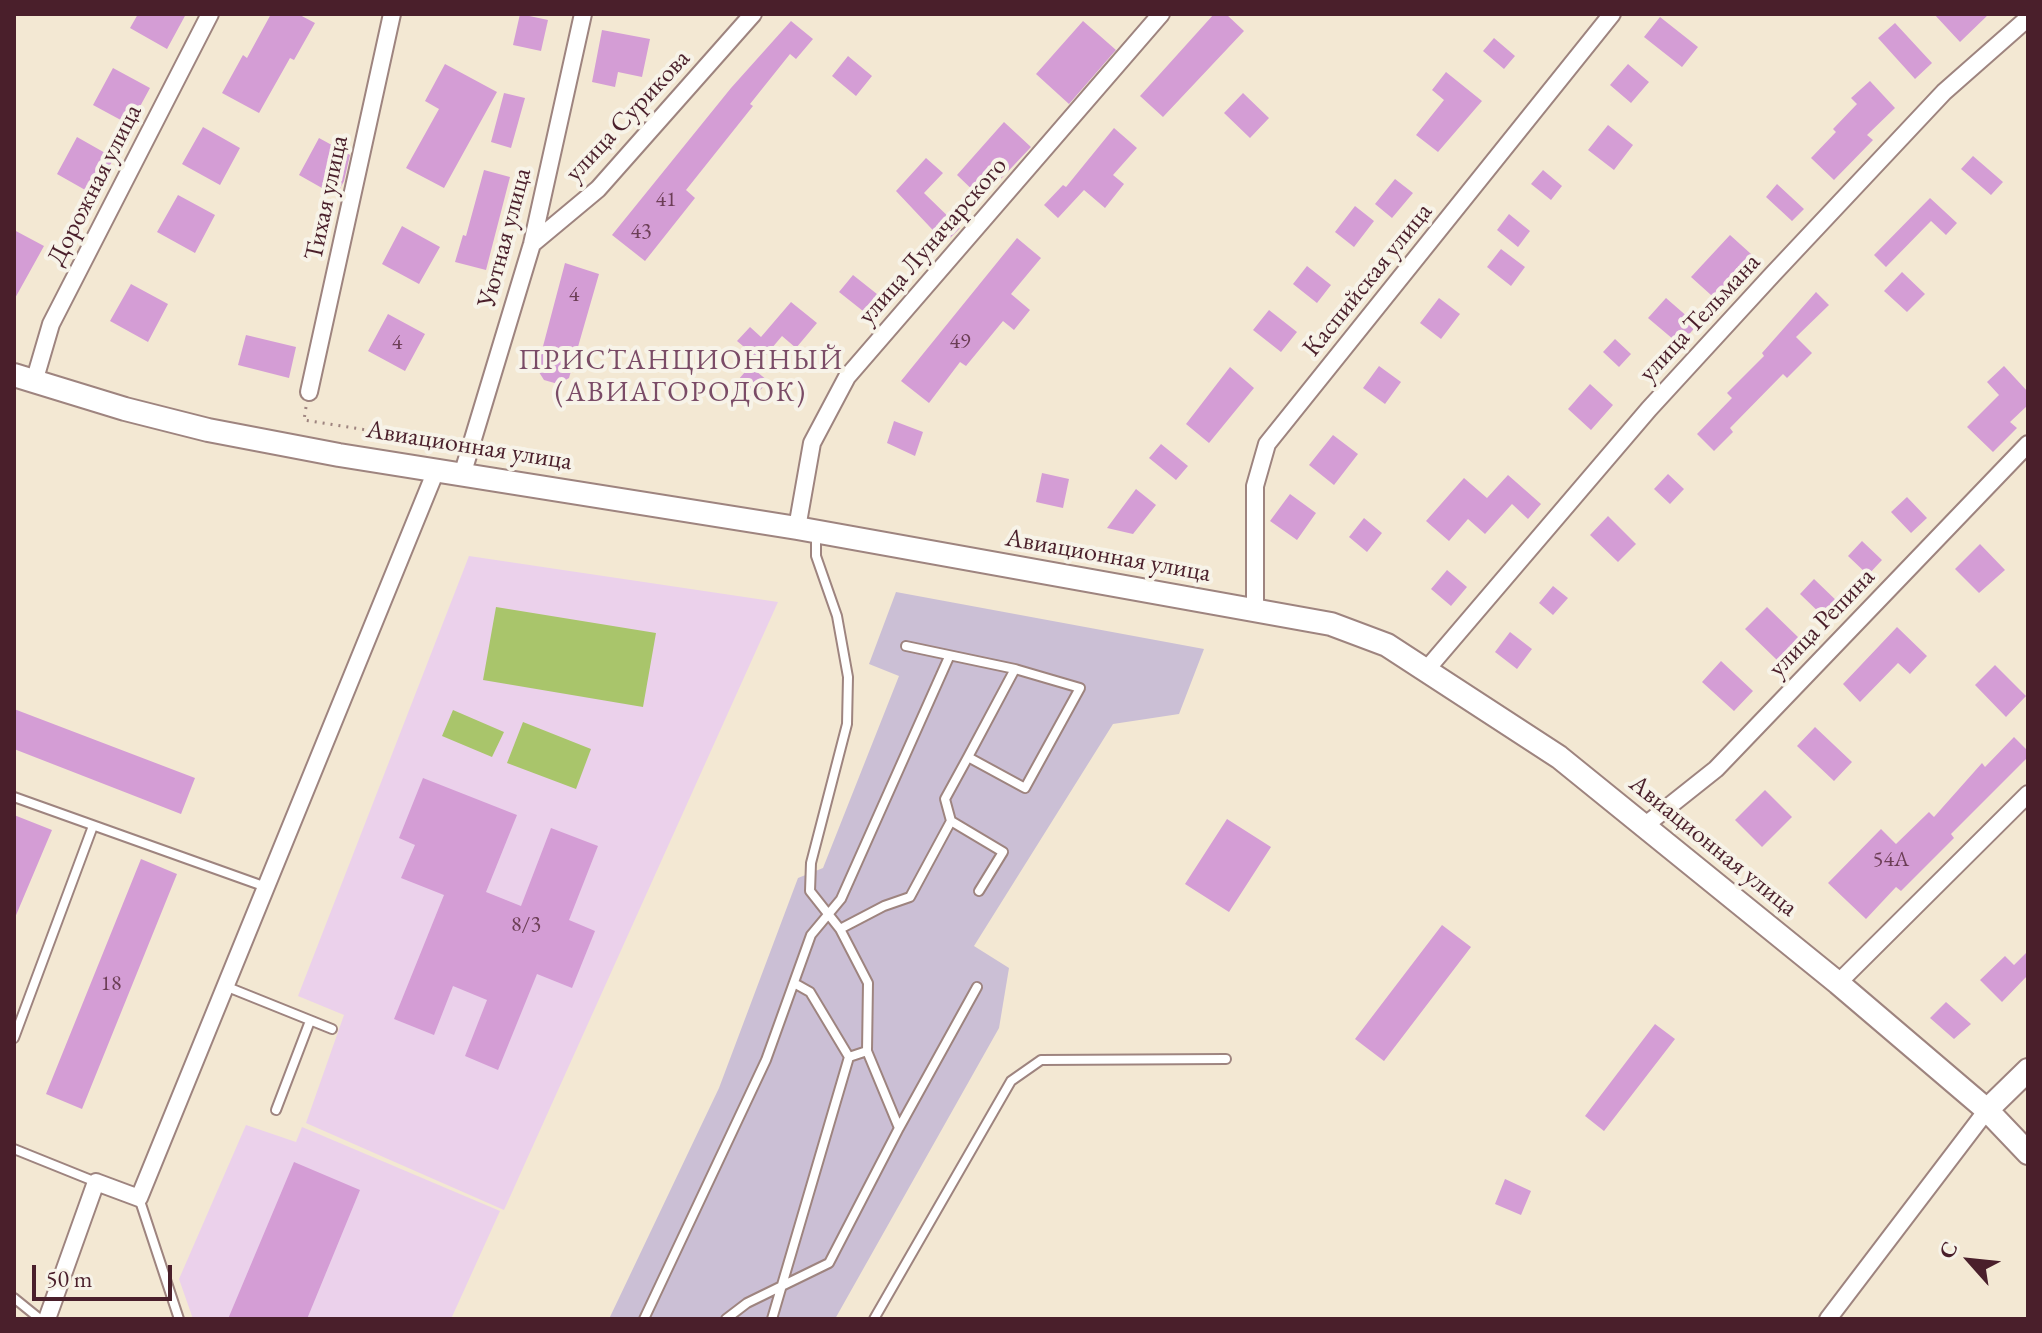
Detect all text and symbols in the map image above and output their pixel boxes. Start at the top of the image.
street label: улица Сурикова [559,44,697,188]
street label: Дорожная улица [41,99,149,271]
street label: Тихая улица [299,133,355,263]
street label: улица Луначарского [852,151,1014,331]
street label: Уютная улица [471,165,539,311]
house number: 41 [655,187,677,213]
street label: Каспийская улица [1297,197,1439,363]
house number: 43 [630,219,652,245]
street label: улица Тельмана [1633,247,1767,389]
house number: 4 [569,282,579,308]
house number: 49 [949,329,971,355]
house number: 4 [392,330,402,356]
district label: ПРИСТАНЦИОННЫЙ (АВИАГОРОДОК) [518,344,844,410]
street label: Авиационная улица [364,414,574,478]
street label: Авиационная улица [1003,523,1213,589]
street label: улица Репина [1762,562,1882,684]
street label: Авиационная улица [1622,768,1804,924]
house number: 54А [1873,847,1909,873]
house number: 8/3 [511,912,541,938]
house number: 18 [100,971,122,997]
north arrow [1930,1221,2010,1301]
text: С [1932,1236,1965,1263]
scale bar [36,1249,176,1299]
text: 50 m [46,1263,93,1294]

